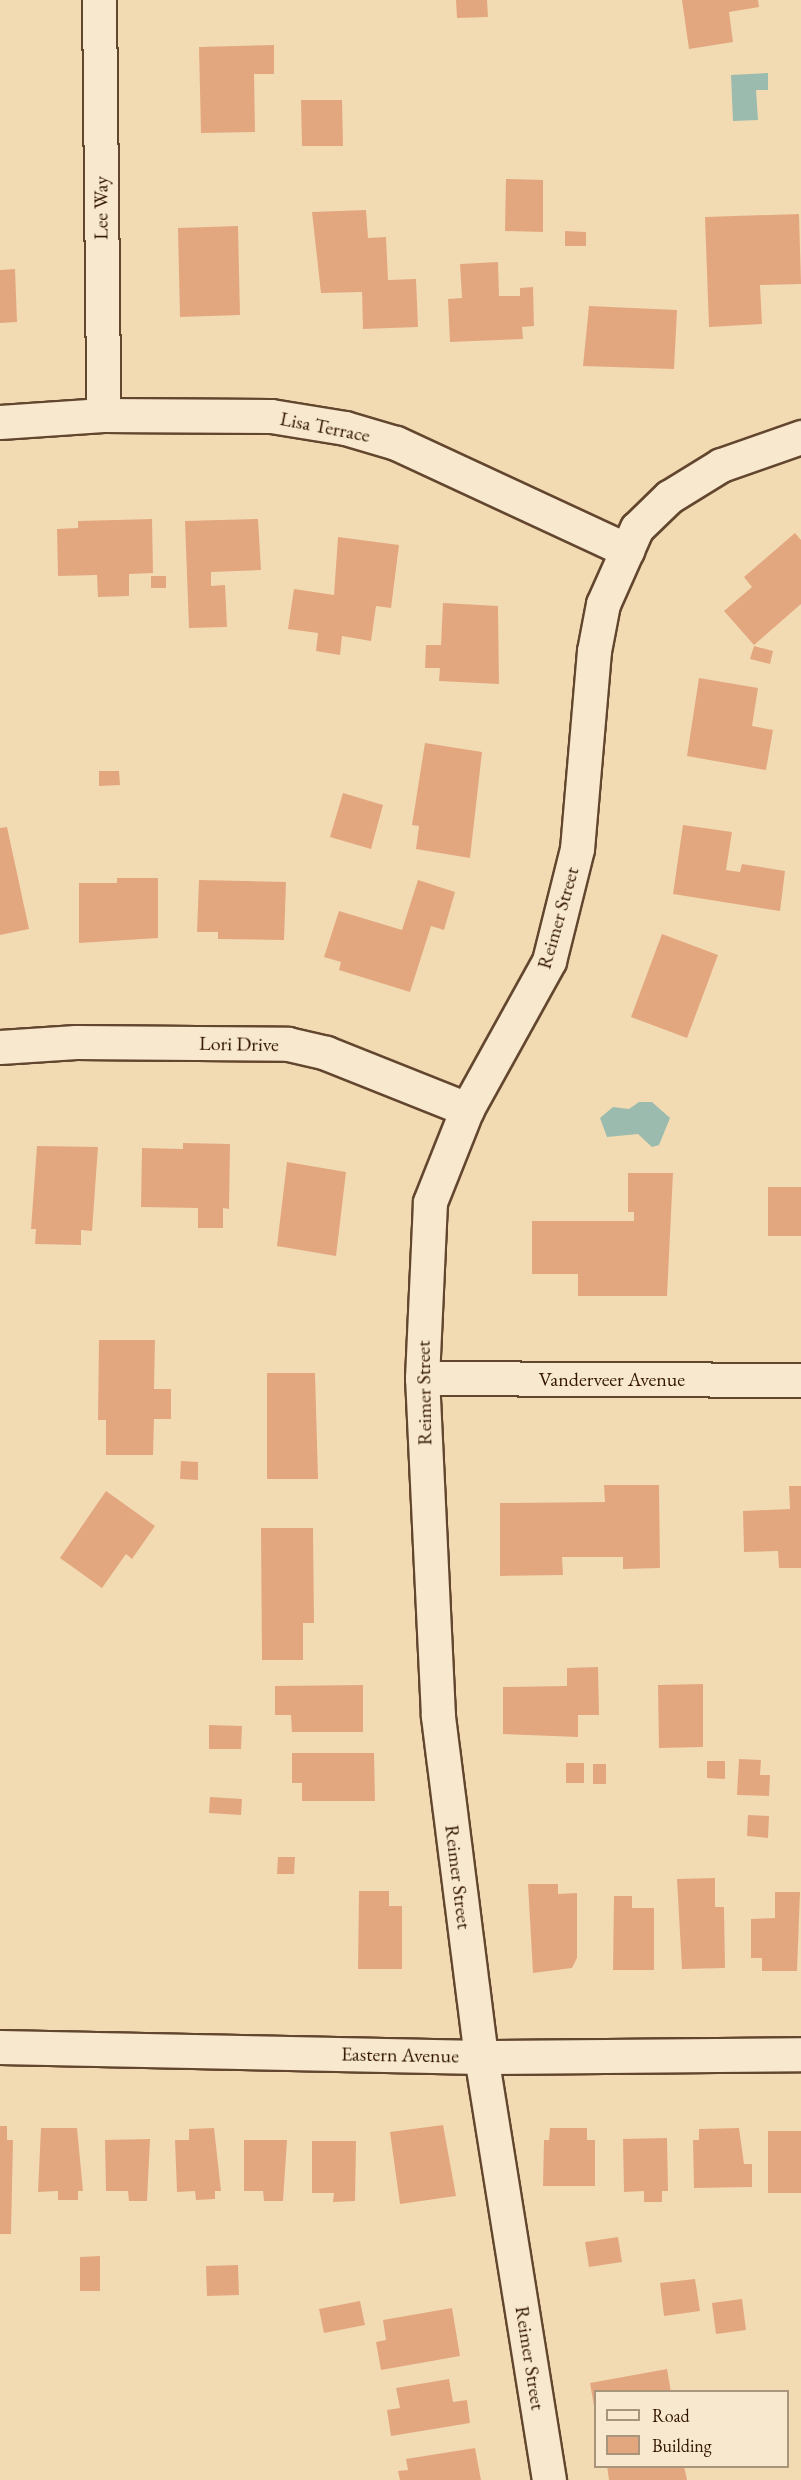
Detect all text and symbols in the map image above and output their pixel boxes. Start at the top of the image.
street label: Lee Way [89,176,113,240]
street label: Lisa Terrace [278,407,372,447]
street label: Reimer Street [532,864,584,972]
street label: Lori Drive [199,1031,279,1057]
street label: Reimer Street [411,1340,437,1446]
street label: Vanderveer Avenue [539,1367,685,1391]
street label: Reimer Street [440,1823,476,1931]
street label: Eastern Avenue [341,2042,459,2068]
street label: Reimer Street [510,2304,550,2412]
legend [594,2390,789,2468]
text: Road [652,2404,690,2427]
text: Building [652,2434,712,2457]

